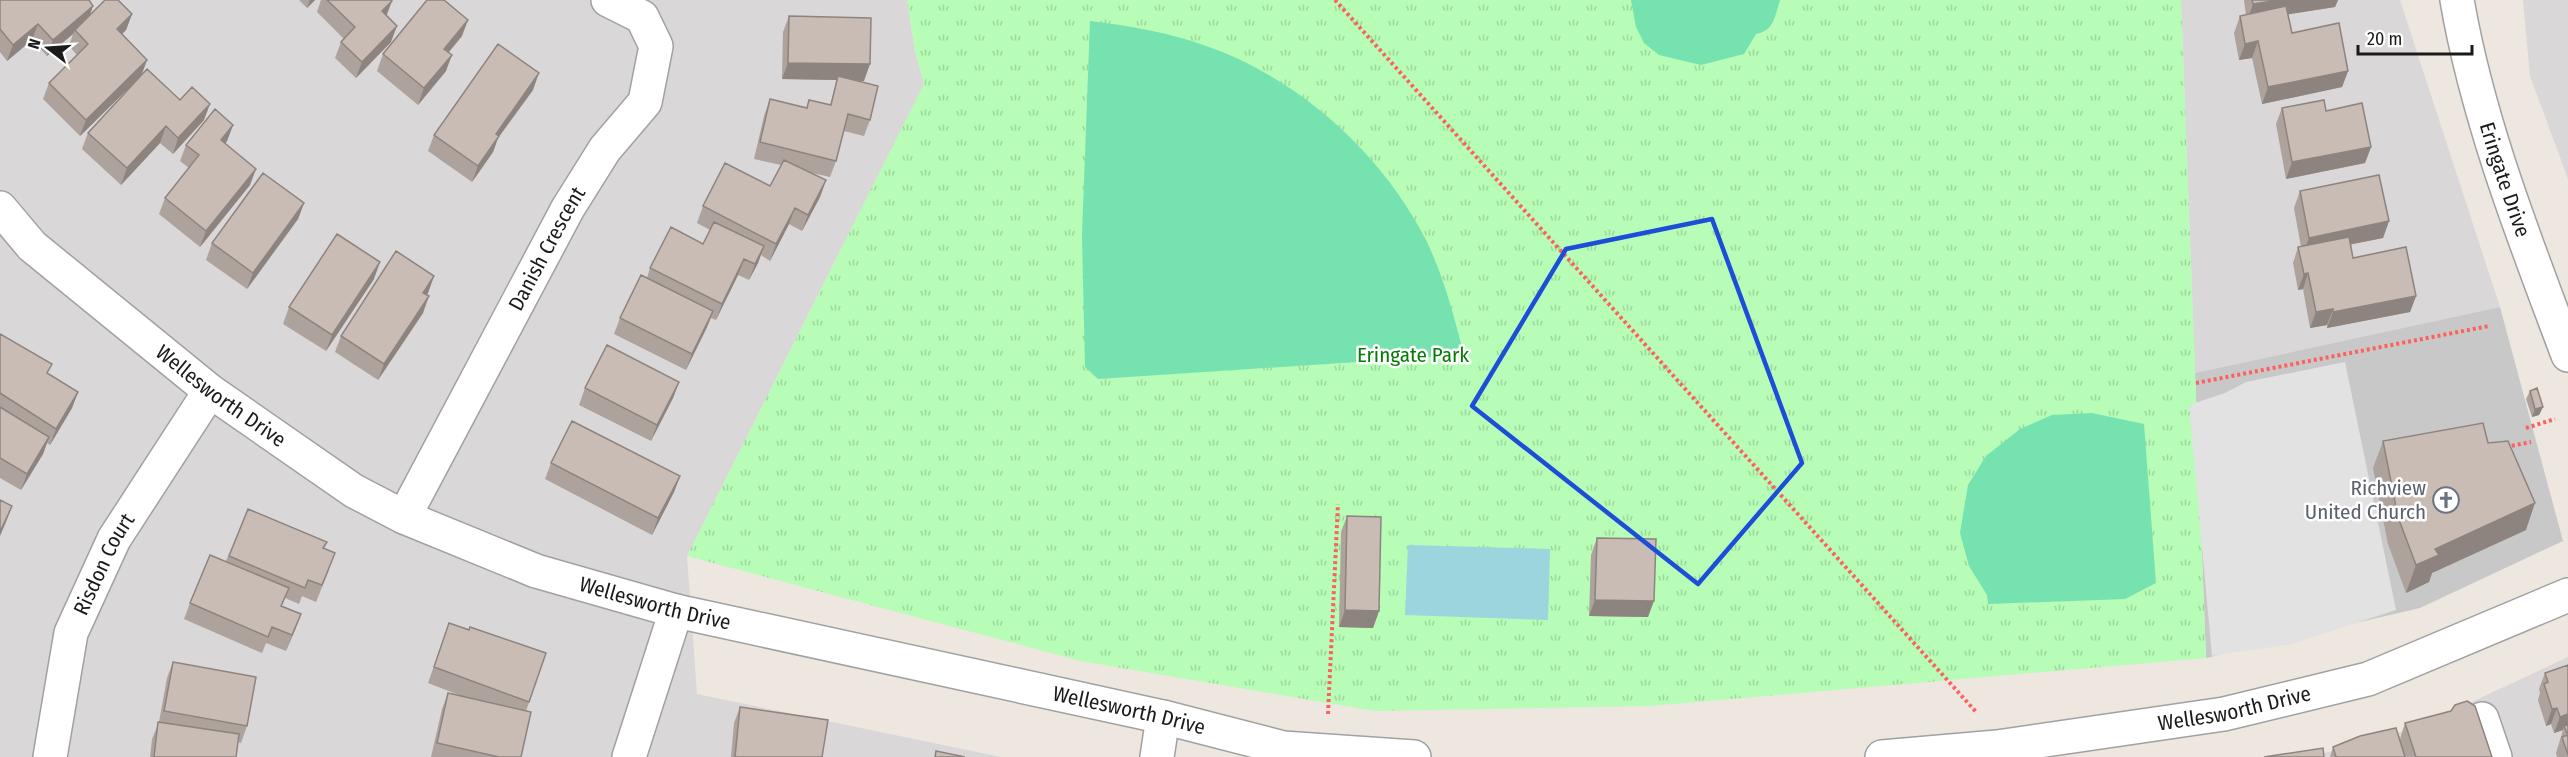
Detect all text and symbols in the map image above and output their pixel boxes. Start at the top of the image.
north arrow [18,18,78,78]
scale bar [2358,18,2472,56]
text: 20 m [2367,28,2402,50]
text: N [24,36,45,51]
street label: Eringate Drive [2474,119,2536,241]
street label: Danish Crescent [503,182,591,315]
street label: Wellesworth Drive [151,339,291,453]
park label: Eringate Park [1357,342,1469,368]
place label: Richview United Church [2305,475,2426,525]
church icon: Richview United Church [2431,485,2461,515]
street label: Risdon Court [68,508,140,619]
street label: Wellesworth Drive [576,571,733,636]
street label: Wellesworth Drive [1050,680,1208,740]
street label: Wellesworth Drive [2156,680,2314,736]

